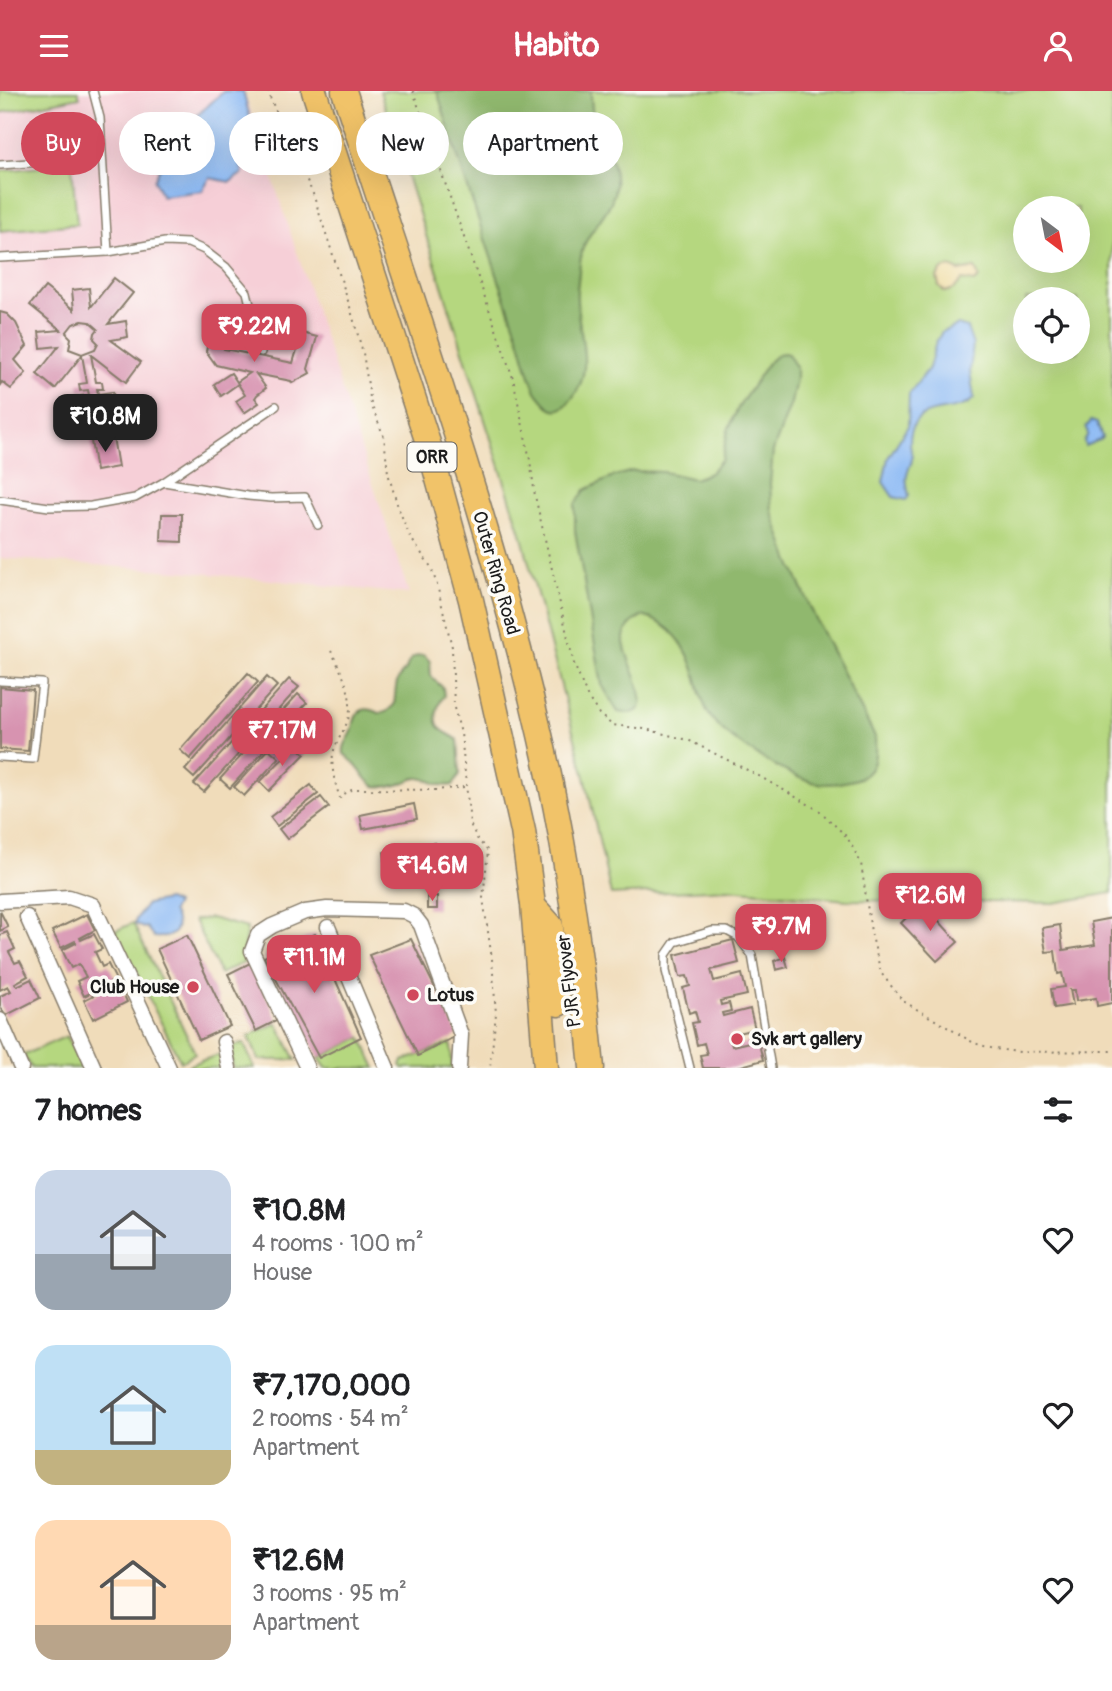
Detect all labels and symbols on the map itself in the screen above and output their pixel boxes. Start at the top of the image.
north arrow [1013,196,1090,273]
pin: ₹9.22M [197,305,311,364]
pin: ₹10.8M [48,395,162,454]
road number: ORR [408,443,457,471]
street label: Outer Ring Road [467,508,525,638]
pin: ₹7.17M [225,709,339,768]
pin: ₹14.6M [375,843,489,903]
pin: ₹12.6M [873,873,987,933]
pin: ₹9.7M [732,905,830,964]
street label: PJR Flyover [551,933,587,1029]
pin: ₹11.1M [257,935,371,995]
place label: Club House [90,975,180,999]
marker: Club House [185,979,201,995]
place label: Lotus [427,983,474,1007]
marker: Lotus [405,987,421,1003]
place label: Svk art gallery [751,1027,863,1051]
marker: Svk art gallery [729,1031,745,1047]

